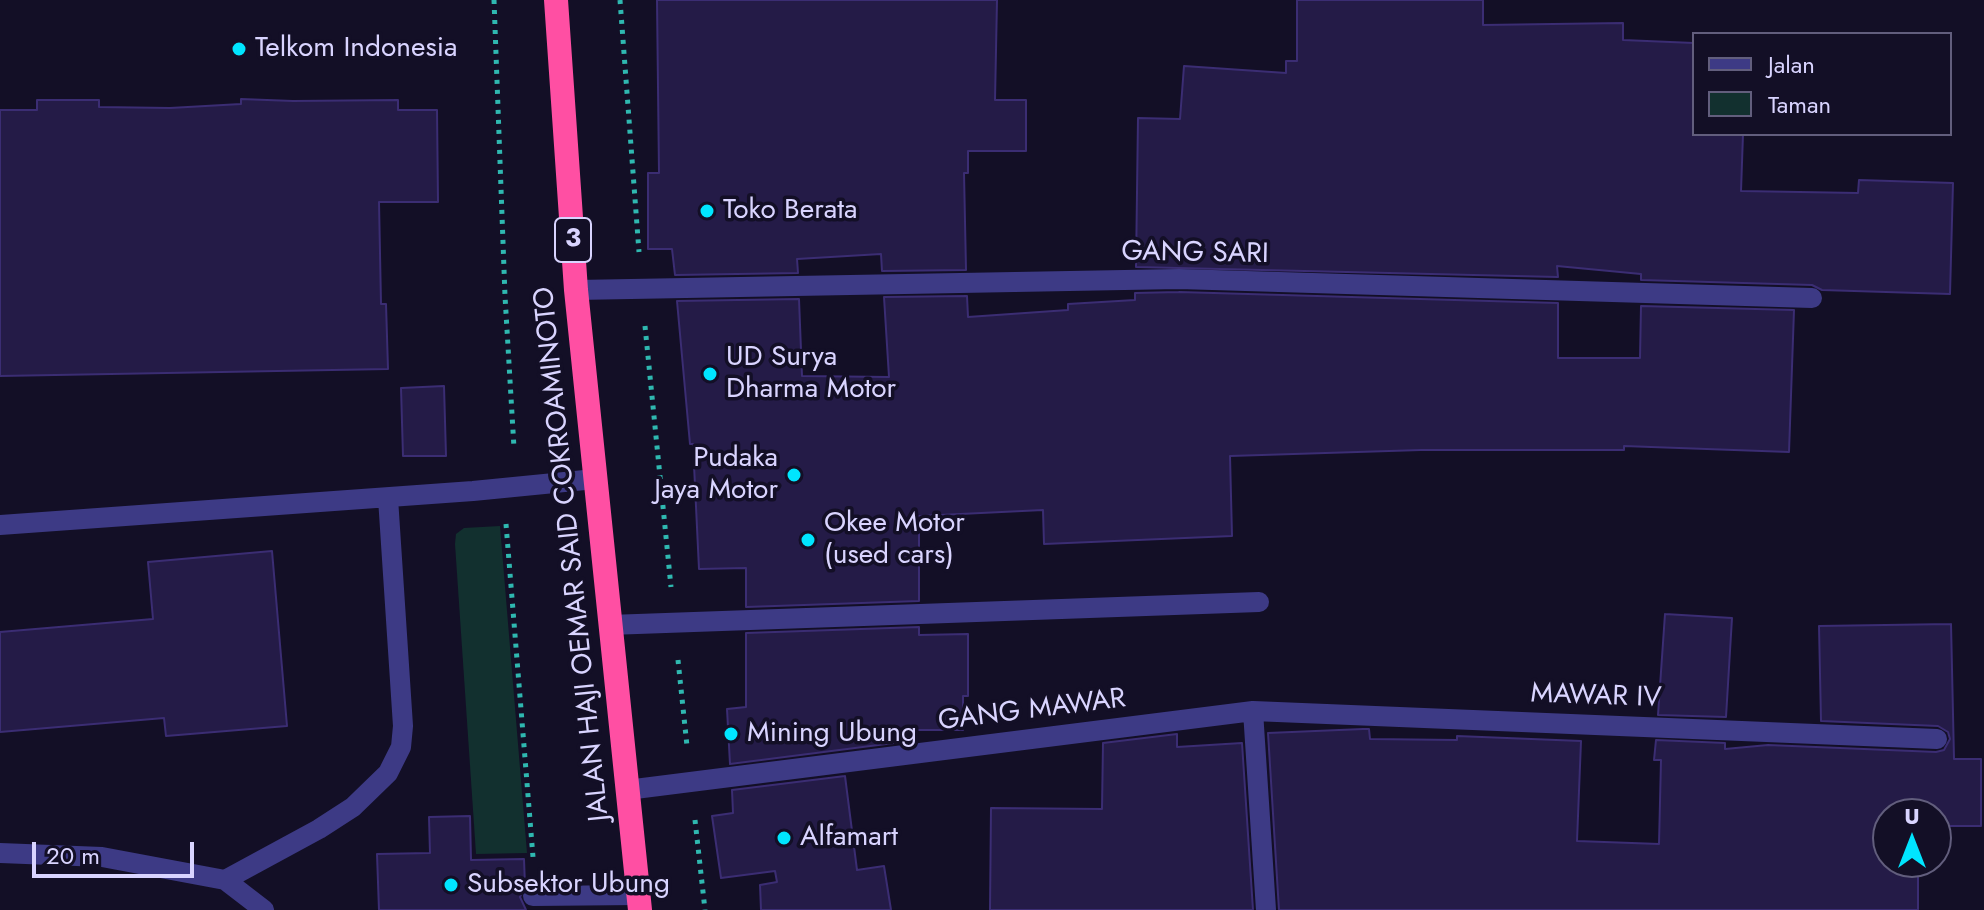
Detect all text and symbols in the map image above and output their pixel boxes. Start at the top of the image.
place label: Telkom Indonesia [255,32,457,66]
legend [1692,32,1952,136]
marker: Telkom Indonesia [230,40,248,58]
text: Jalan [1768,47,1815,82]
text: Taman [1768,87,1831,122]
place label: Toko Berata [723,194,857,228]
marker: Toko Berata [698,202,716,220]
road number: 3 [555,218,591,262]
street label: GANG SARI [1121,236,1269,272]
street label: JALAN HAJI OEMAR SAID COKROAMINOTO [528,285,618,823]
place label: UD Surya Dharma Motor [726,341,896,407]
marker: UD Surya Dharma Motor [701,365,719,383]
place label: Pudaka Jaya Motor [654,442,778,508]
marker: Pudaka Jaya Motor [785,466,803,484]
place label: Okee Motor (used cars) [824,507,965,573]
marker: Okee Motor (used cars) [799,531,817,549]
street label: MAWAR IV [1530,678,1662,716]
street label: GANG MAWAR [936,683,1128,739]
place label: Mining Ubung [747,717,917,751]
marker: Mining Ubung [722,725,740,743]
north arrow [1872,798,1952,878]
text: U [1904,800,1920,832]
place label: Alfamart [800,821,898,855]
scale bar [36,826,198,876]
marker: Alfamart [775,829,793,847]
text: 20 m [46,838,100,873]
place label: Subsektor Ubung [467,868,670,902]
marker: Subsektor Ubung [442,876,460,894]

